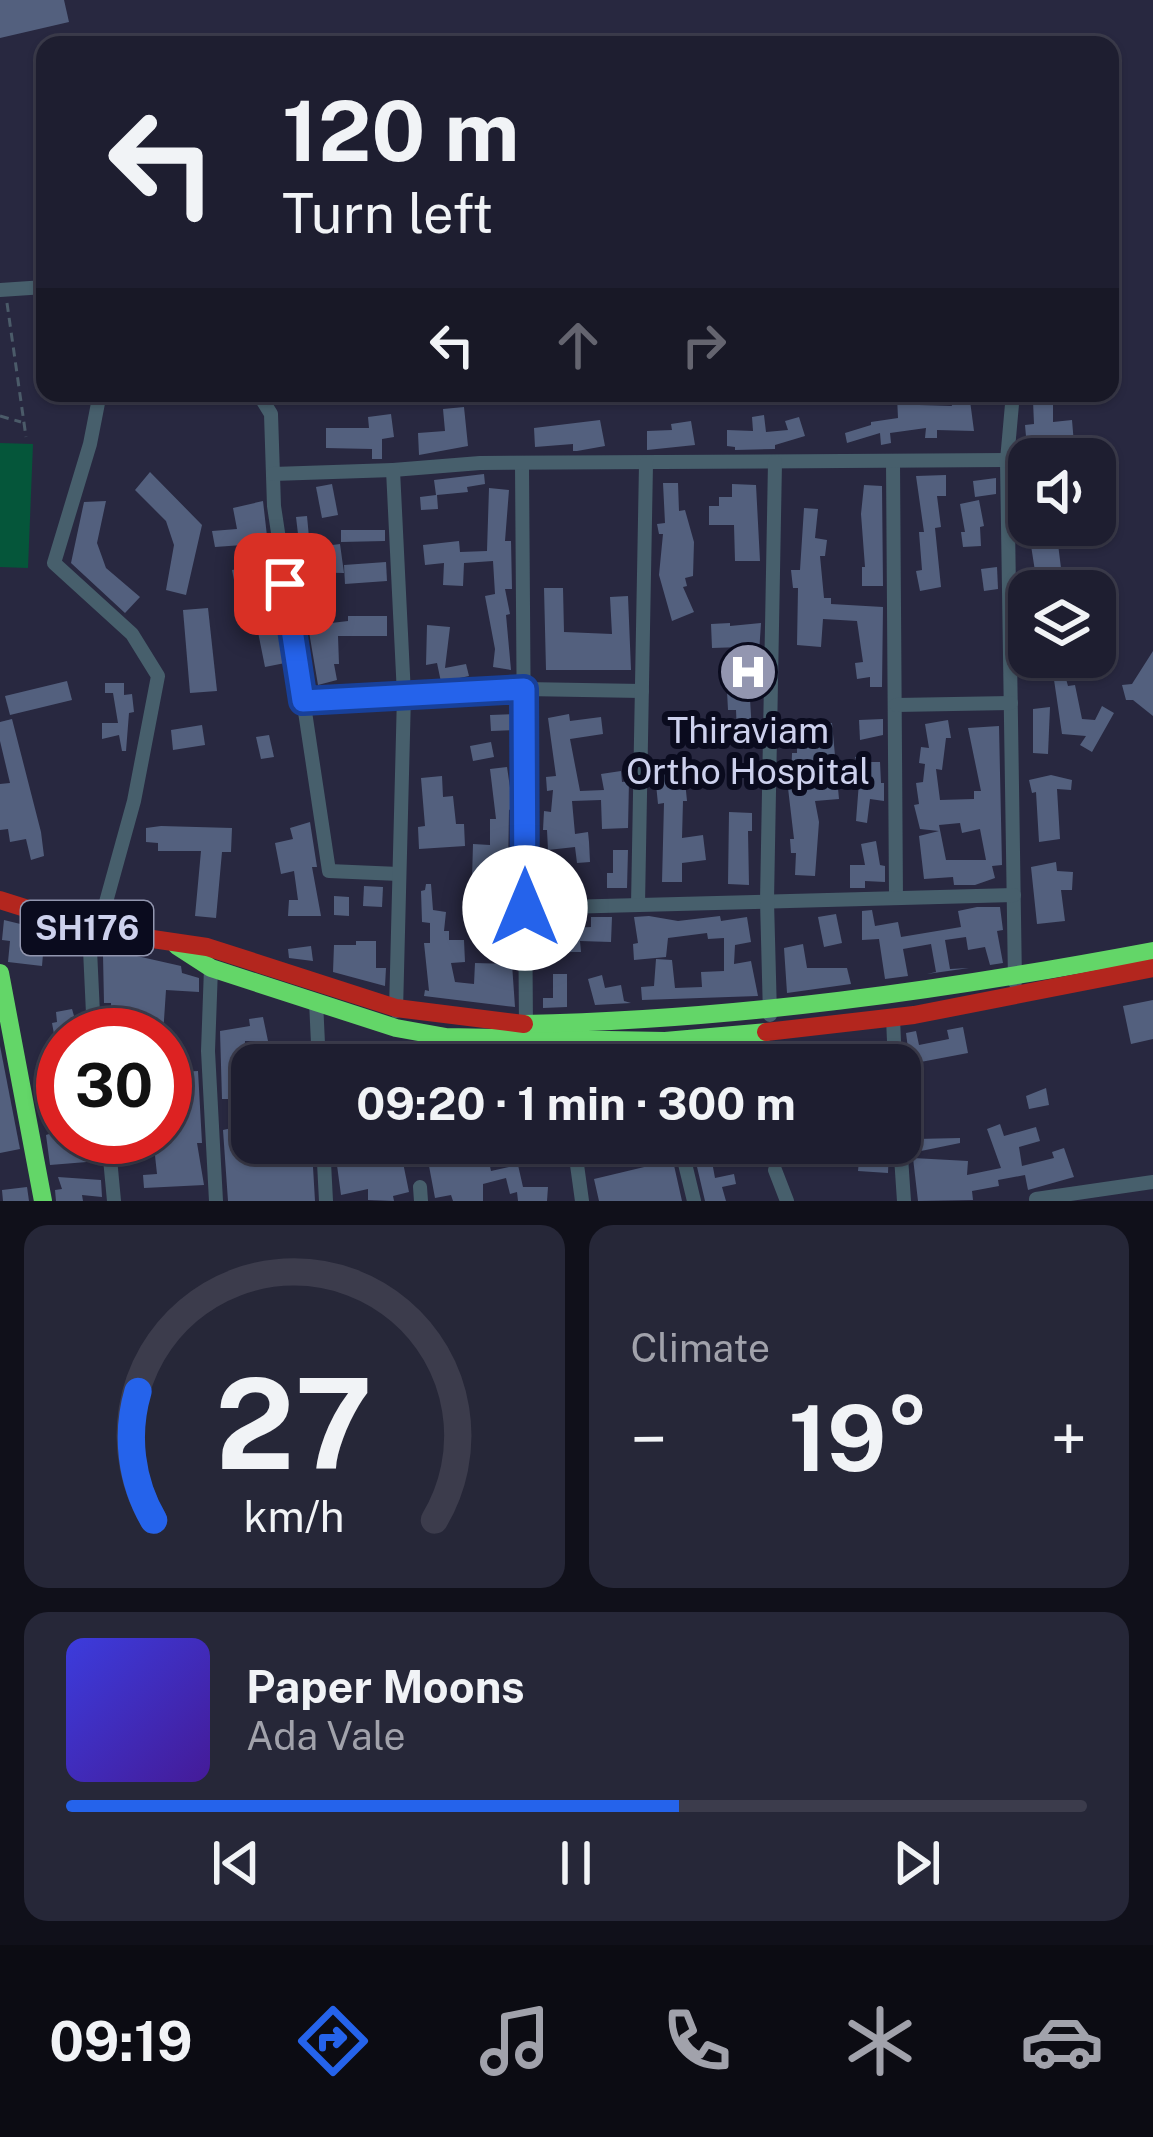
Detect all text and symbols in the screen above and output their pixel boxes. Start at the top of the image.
text: 120 m [282,81,520,180]
icon: left [84,84,240,240]
text: Turn left [282,182,493,245]
icon: left [419,312,485,378]
icon: ahead [545,312,611,378]
icon: right [671,312,737,378]
map controls [1008,438,1116,678]
button: sound [1008,438,1116,546]
pin [234,533,336,635]
icon: arrive [252,551,318,617]
button: layers [1008,570,1116,678]
hospital icon: Thiraviam Ortho Hospital [717,641,779,703]
place label: Thiraviam Ortho Hospital [626,709,870,792]
position arrow [462,845,588,971]
road number: SH176 [21,901,153,955]
speed limit sign: 30 [36,1008,192,1164]
text: 09:20 · 1 min · 300 m [356,1077,796,1130]
text: Climate [631,1325,770,1371]
text: 27 [216,1350,373,1497]
text: 19° [789,1385,929,1491]
text: − [631,1400,667,1478]
text: + [1050,1400,1087,1478]
text: km/h [244,1490,345,1541]
text: Paper Moons [246,1660,525,1713]
text: Ada Vale [246,1713,406,1759]
icon: previous [203,1830,269,1896]
icon: pause [543,1830,609,1896]
icon: next [884,1830,950,1896]
icon: directions [291,1999,375,2083]
icon: music [473,1999,557,2083]
icon: phone [655,1999,739,2083]
icon: climate [838,1999,922,2083]
icon: car [1020,1999,1104,2083]
text: 09:19 [49,2010,193,2073]

